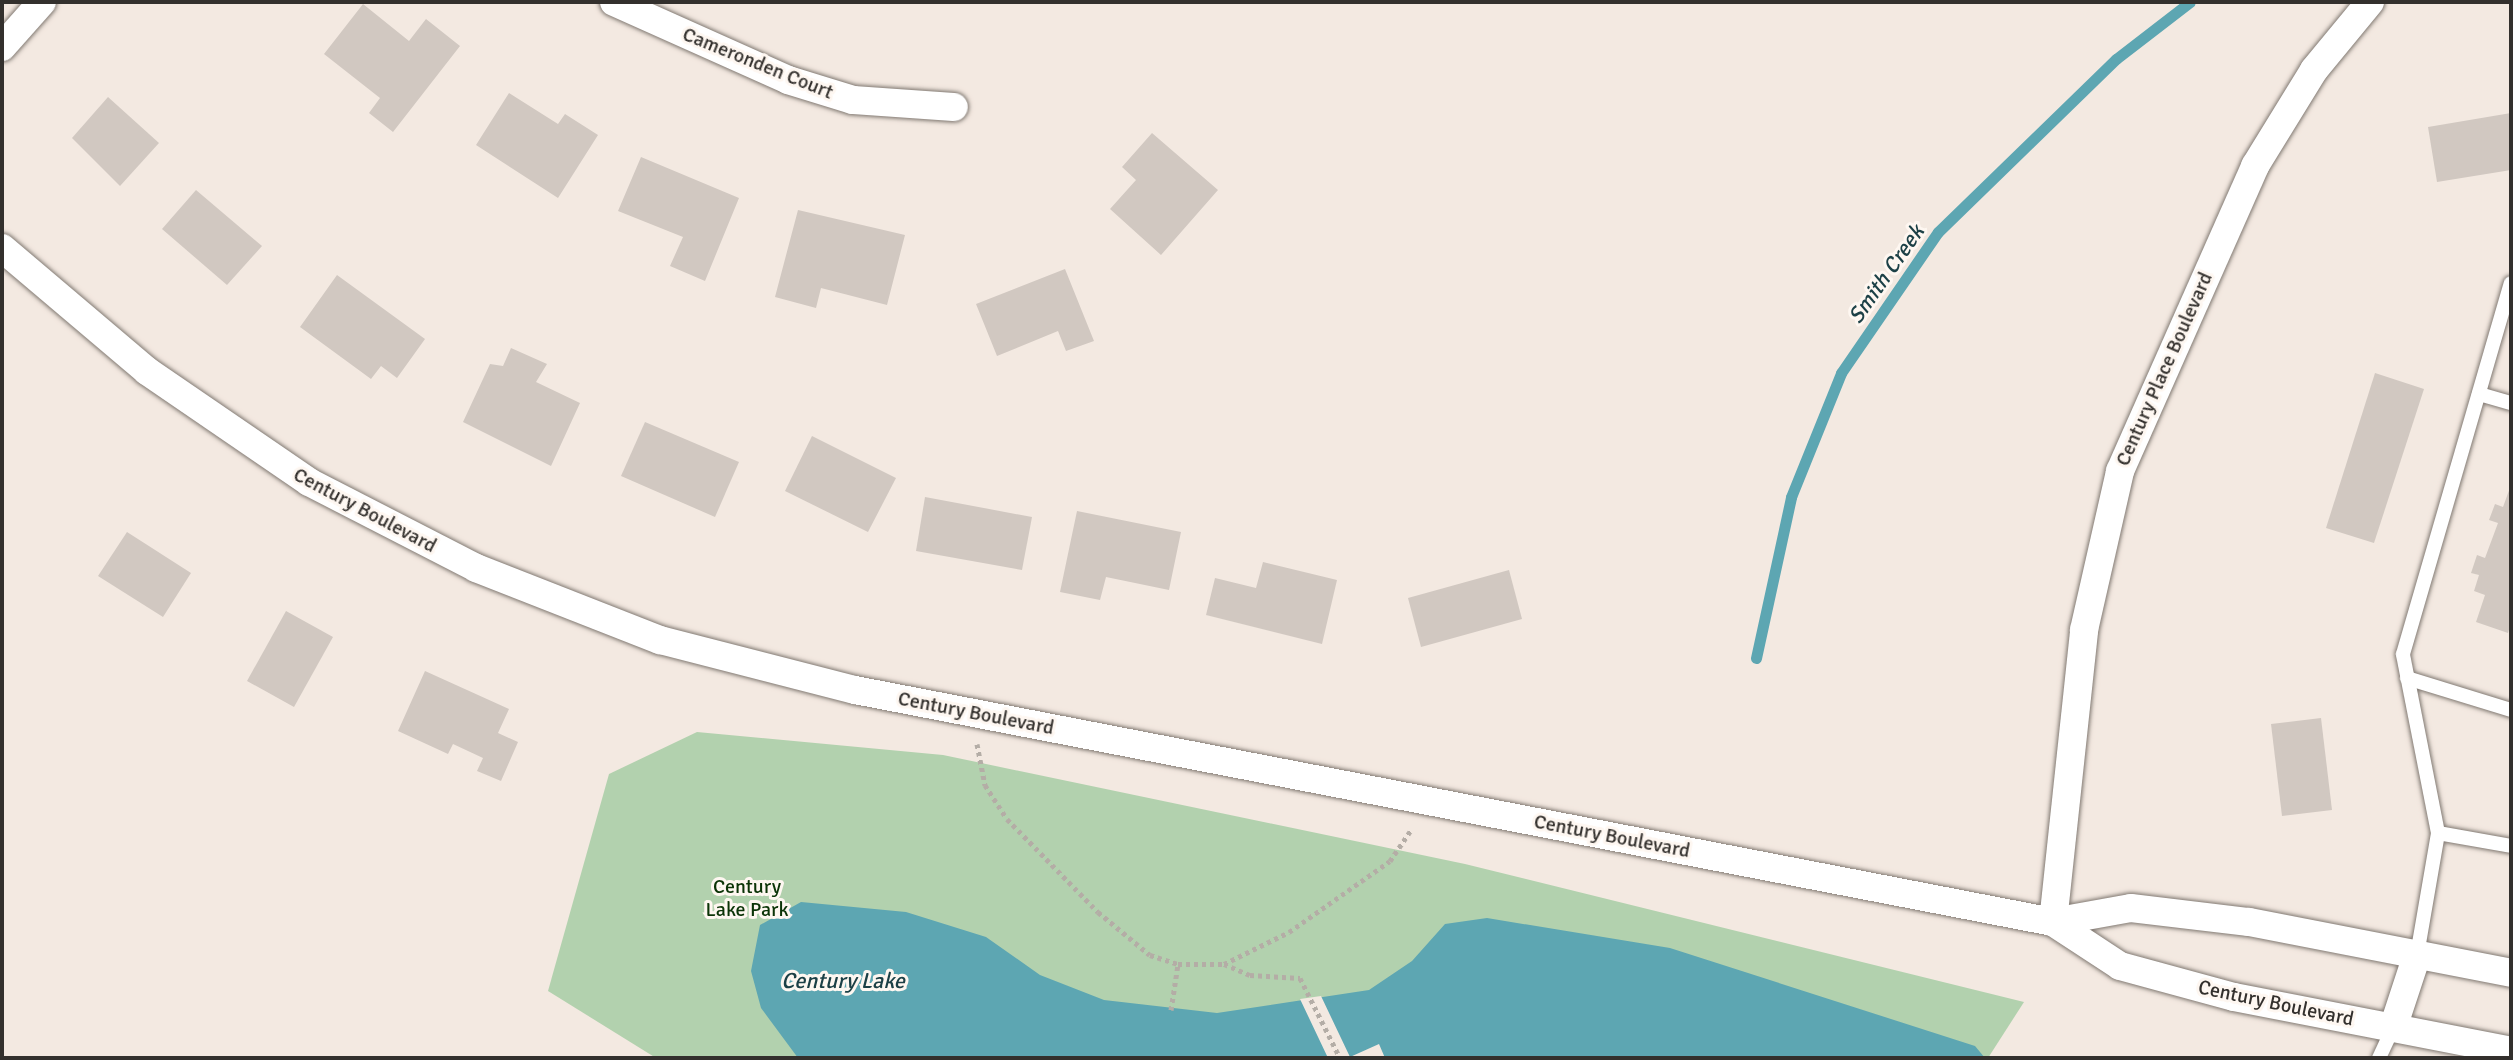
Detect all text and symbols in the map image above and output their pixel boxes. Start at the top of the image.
street label: Cameronden Court [679,22,837,104]
water label: Smith Creek [1842,220,1930,328]
street label: Century Place Boulevard [2110,269,2218,469]
street label: Century Boulevard [289,462,441,558]
street label: Century Boulevard [896,686,1056,740]
street label: Century Boulevard [1532,809,1692,863]
park label: Century Lake Park [706,874,788,921]
water label: Century Lake [781,968,905,994]
street label: Century Boulevard [2196,975,2356,1031]

